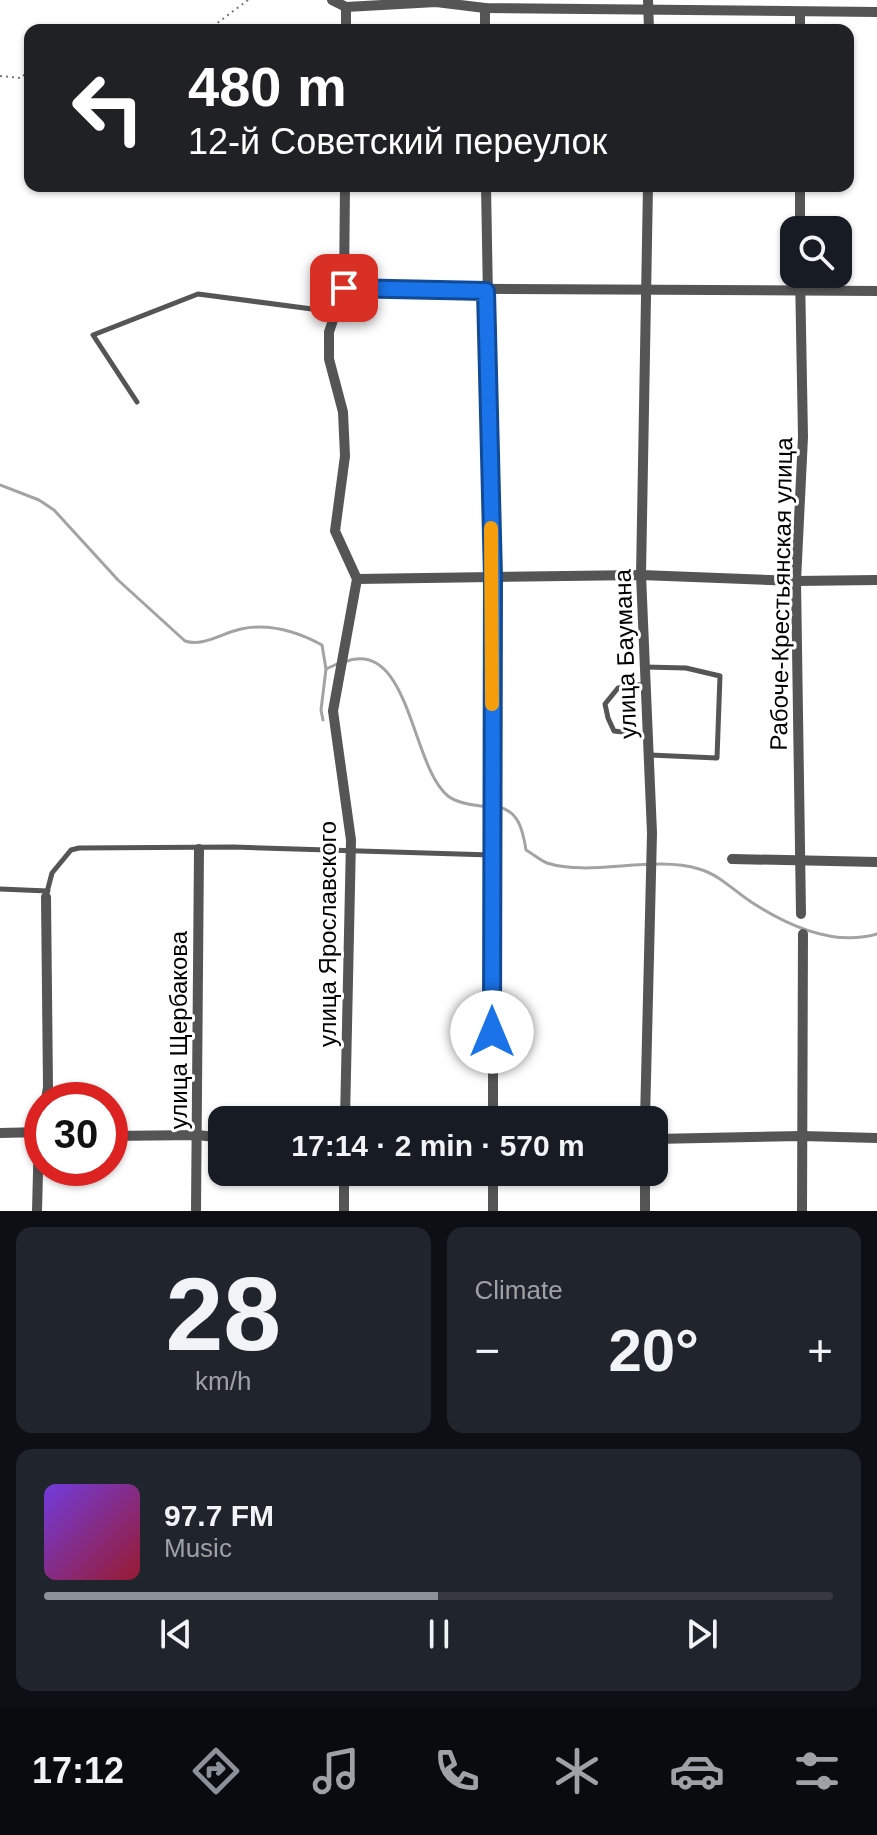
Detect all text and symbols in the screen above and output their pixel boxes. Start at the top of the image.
text: 480 m [188,55,347,118]
icon: left [56,56,160,160]
text: 12-й Советский переулок [188,121,607,162]
map controls [780,216,852,288]
button: search [780,216,852,288]
pin [310,254,378,322]
icon: arrive [322,266,366,310]
street label: Рабоче-Крестьянская улица [765,436,797,751]
street label: улица Баумана [609,568,641,739]
street label: улица Ярославского [314,821,341,1047]
street label: улица Щербакова [165,930,192,1129]
position arrow [450,990,534,1074]
speed limit sign: 30 [24,1082,128,1186]
text: 17:14 · 2 min · 570 m [291,1129,585,1162]
text: 28 [165,1256,281,1372]
text: Climate [475,1275,563,1305]
text: 20° [608,1317,699,1384]
text: − [475,1326,500,1375]
text: + [807,1326,833,1375]
text: km/h [195,1366,251,1396]
text: 97.7 FM [164,1499,274,1532]
text: Music [164,1533,232,1563]
icon: previous [154,1612,198,1656]
icon: pause [417,1612,461,1656]
icon: next [680,1612,724,1656]
icon: directions [188,1743,244,1799]
icon: music [308,1743,364,1799]
icon: phone [429,1743,485,1799]
icon: climate [549,1743,605,1799]
icon: car [669,1743,725,1799]
icon: filters [789,1743,845,1799]
text: 17:12 [32,1750,124,1791]

